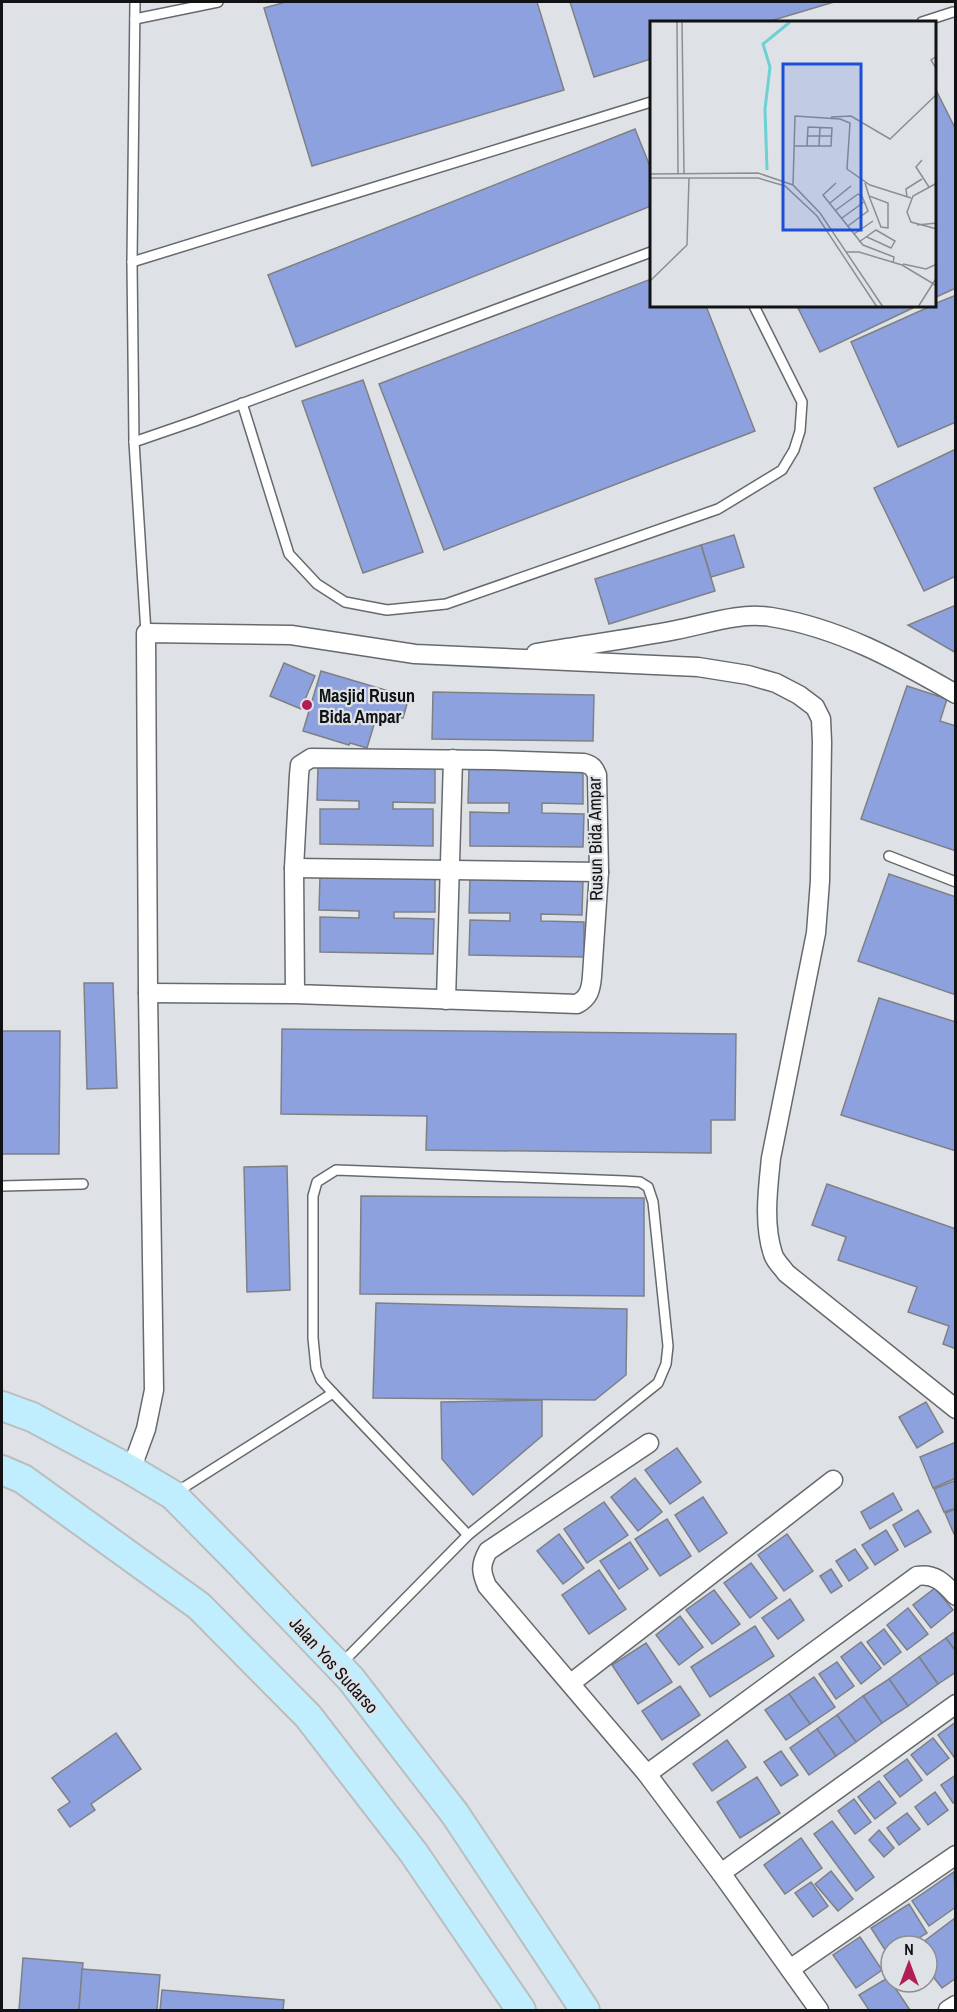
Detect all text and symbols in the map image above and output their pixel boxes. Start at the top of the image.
inset map [650,21,936,308]
place label: Masjid Rusun Bida Ampar [319,683,415,729]
marker: Masjid Rusun Bida Ampar [300,698,314,712]
street label: Rusun Bida Ampar [581,777,609,901]
street label: Jalan Yos Sudarso [284,1611,384,1719]
north arrow [879,1934,939,1994]
text: N [904,1938,914,1960]

